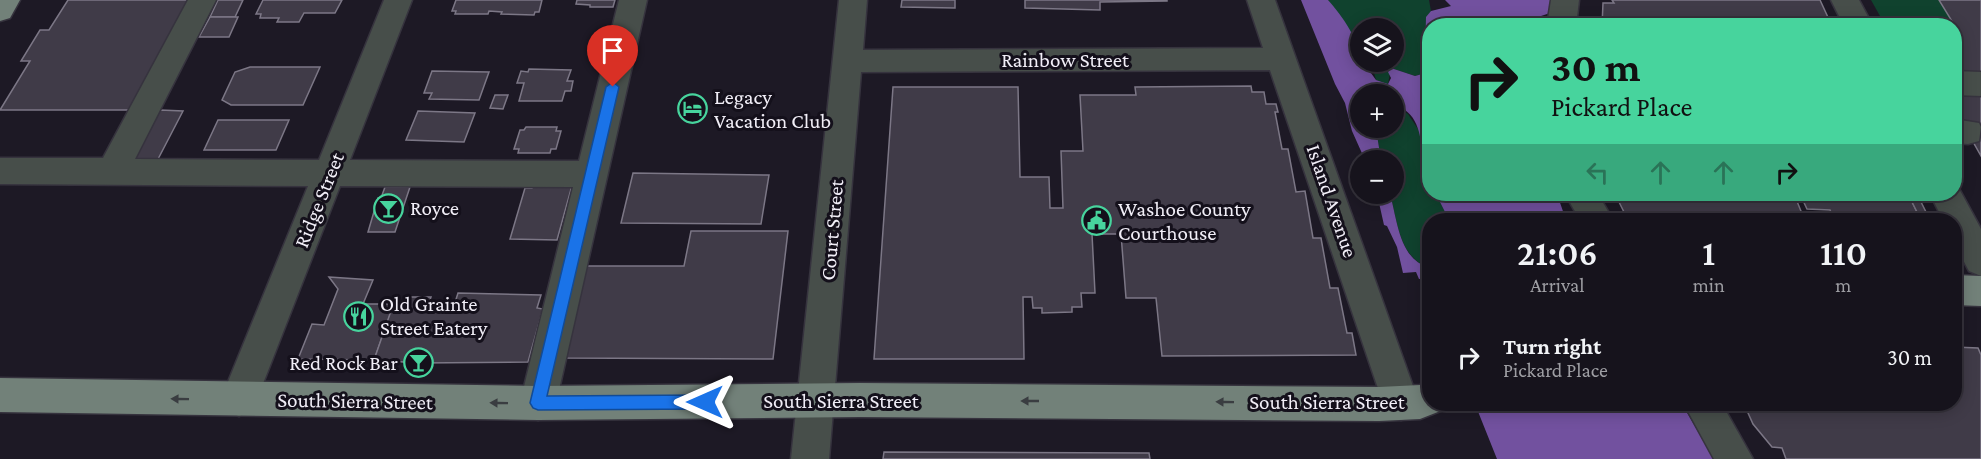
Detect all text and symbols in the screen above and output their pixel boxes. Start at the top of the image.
map controls [1350,18,1404,204]
button: layers [1350,18,1404,72]
pin [587,25,638,87]
icon: arrive [596,34,629,67]
icon: right [1452,42,1530,120]
text: 30 m [1551,43,1641,90]
street label: Rainbow Street [1001,48,1130,72]
button: + [1350,84,1404,138]
place label: Legacy Vacation Club [714,85,831,133]
text: Pickard Place [1551,92,1692,122]
hotel icon: Legacy Vacation Club [677,93,709,125]
street label: Island Avenue [1301,141,1363,261]
street label: Ridge Street [289,148,349,251]
button: − [1350,150,1404,204]
icon: left [1581,156,1614,189]
icon: ahead [1644,156,1677,189]
icon: ahead [1707,156,1740,189]
icon: right [1770,156,1803,189]
street label: Court Street [816,177,848,282]
bar icon: Royce [373,192,405,224]
place label: Royce [410,196,459,220]
place label: Washoe County Courthouse [1118,197,1251,245]
public building icon: Washoe County Courthouse [1081,205,1113,237]
text: 21:06 [1517,233,1598,273]
text: 1 [1702,233,1715,273]
text: 110 [1820,233,1867,273]
text: Arrival [1530,274,1585,296]
text: min [1693,274,1725,296]
text: m [1835,274,1851,296]
place label: Old Grainte Street Eatery [380,292,488,340]
restaurant icon: Old Grainte Street Eatery [343,300,375,332]
text: Turn right [1503,334,1601,359]
icon: right [1452,341,1485,374]
text: 30 m [1887,345,1932,370]
bar icon: Red Rock Bar [403,347,435,379]
place label: Red Rock Bar [289,351,399,375]
text: Pickard Place [1503,359,1608,381]
position arrow [673,370,737,434]
street label: South Sierra Street [277,388,434,414]
street label: South Sierra Street [763,389,920,413]
street label: South Sierra Street [1249,390,1406,414]
one-way arrow [171,394,190,404]
one-way arrow [1020,396,1039,406]
one-way arrow [1215,397,1234,407]
one-way arrow [489,398,508,408]

